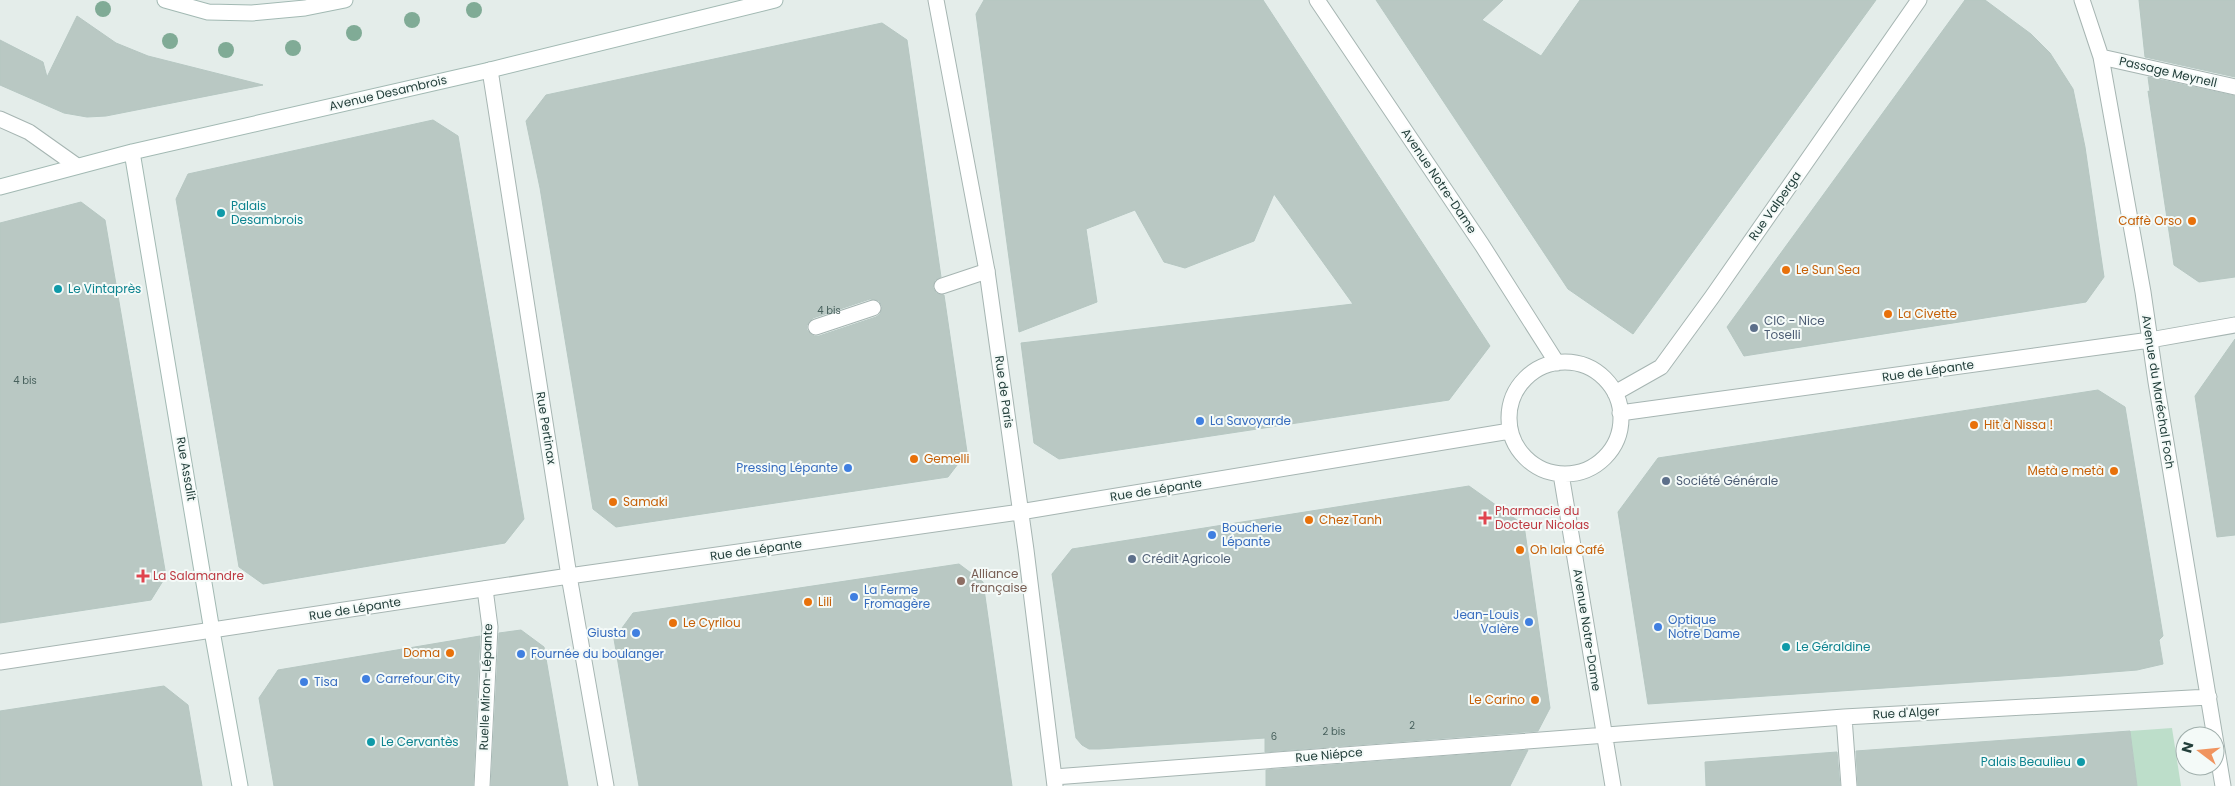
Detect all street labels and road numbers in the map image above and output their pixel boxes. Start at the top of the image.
street label: Passage Meynell [2117,52,2219,91]
street label: Avenue Desambrois [327,71,448,114]
street label: Avenue Notre-Dame [1398,125,1481,237]
street label: Rue Valperga [1744,168,1805,244]
street label: Avenue du Maréchal Foch [2138,314,2179,470]
street label: Rue de Paris [991,355,1018,429]
street label: Rue de Lépante [1881,356,1975,385]
street label: Rue Pertinax [532,390,561,466]
street label: Rue Assalit [173,436,200,502]
street label: Rue de Lépante [1109,474,1203,505]
street label: Rue de Lépante [709,535,803,564]
street label: Avenue Notre-Dame [1569,568,1606,692]
street label: Rue de Lépante [308,593,402,624]
street label: Ruelle Miron-Lépante [475,623,496,751]
street label: Rue d'Alger [1872,702,1940,723]
street label: Rue Niépce [1295,743,1363,766]

